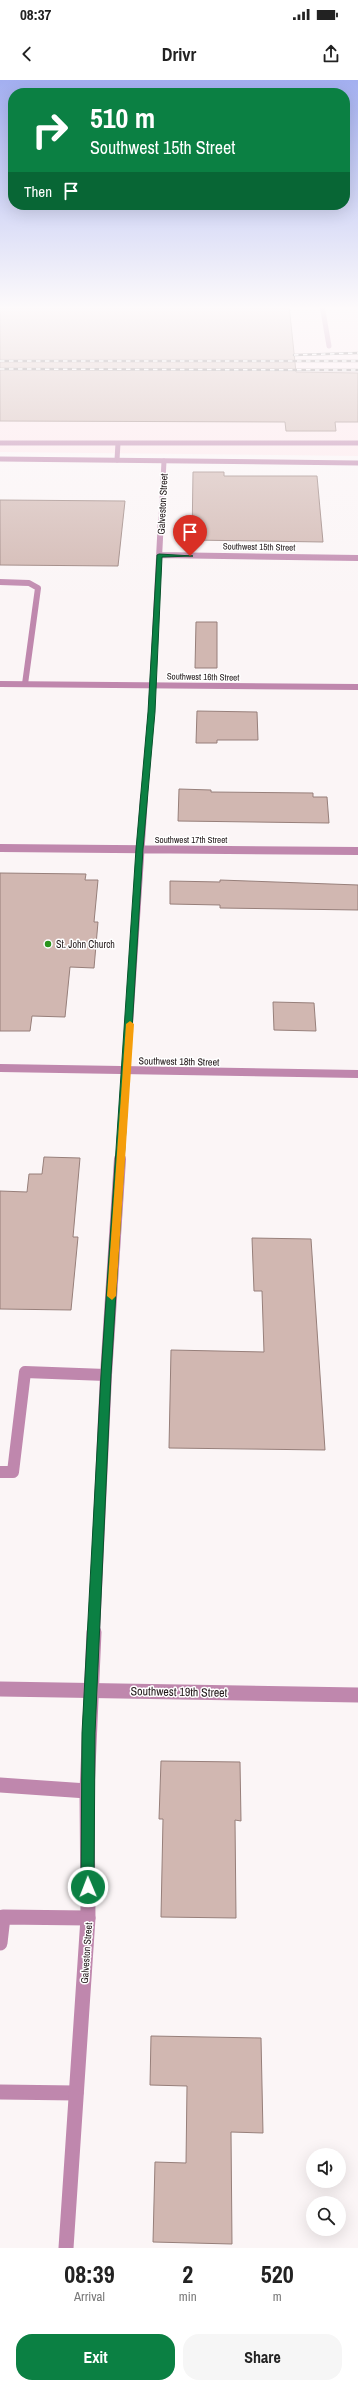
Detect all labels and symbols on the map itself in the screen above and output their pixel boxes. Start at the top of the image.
street label: Galveston Street [154,472,171,535]
pin [173,515,207,556]
street label: Southwest 15th Street [223,540,295,554]
street label: Southwest 16th Street [167,670,239,684]
street label: Southwest 17th Street [155,834,227,846]
place label: St. John Church [56,938,115,951]
marker: St. John Church [43,939,53,949]
street label: Southwest 18th Street [139,1054,220,1069]
street label: Southwest 19th Street [130,1683,228,1701]
position arrow [67,1866,109,1908]
street label: Galveston Street [78,1921,95,1984]

